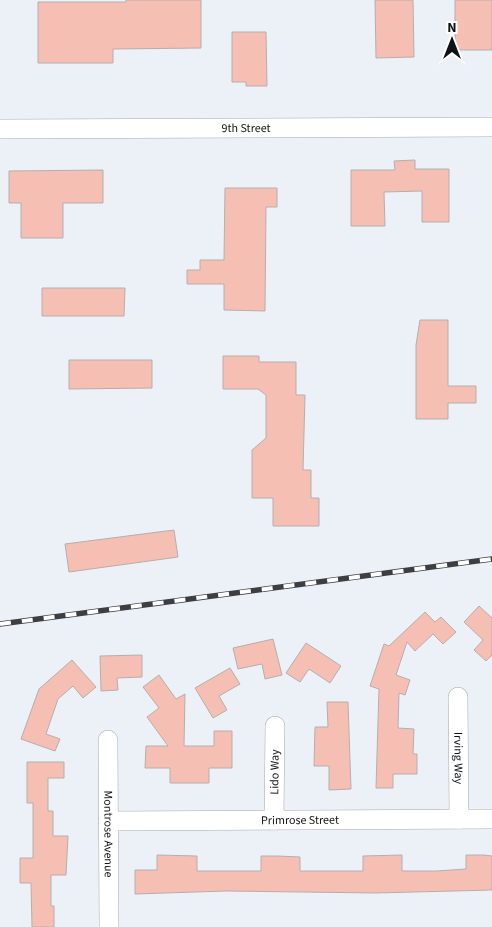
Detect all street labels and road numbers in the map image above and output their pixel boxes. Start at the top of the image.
street label: 9th Street [221,119,271,137]
street label: Irving Way [450,732,467,785]
street label: Lido Way [266,749,283,795]
street label: Montrose Avenue [100,791,117,878]
street label: Primrose Street [261,811,339,829]

